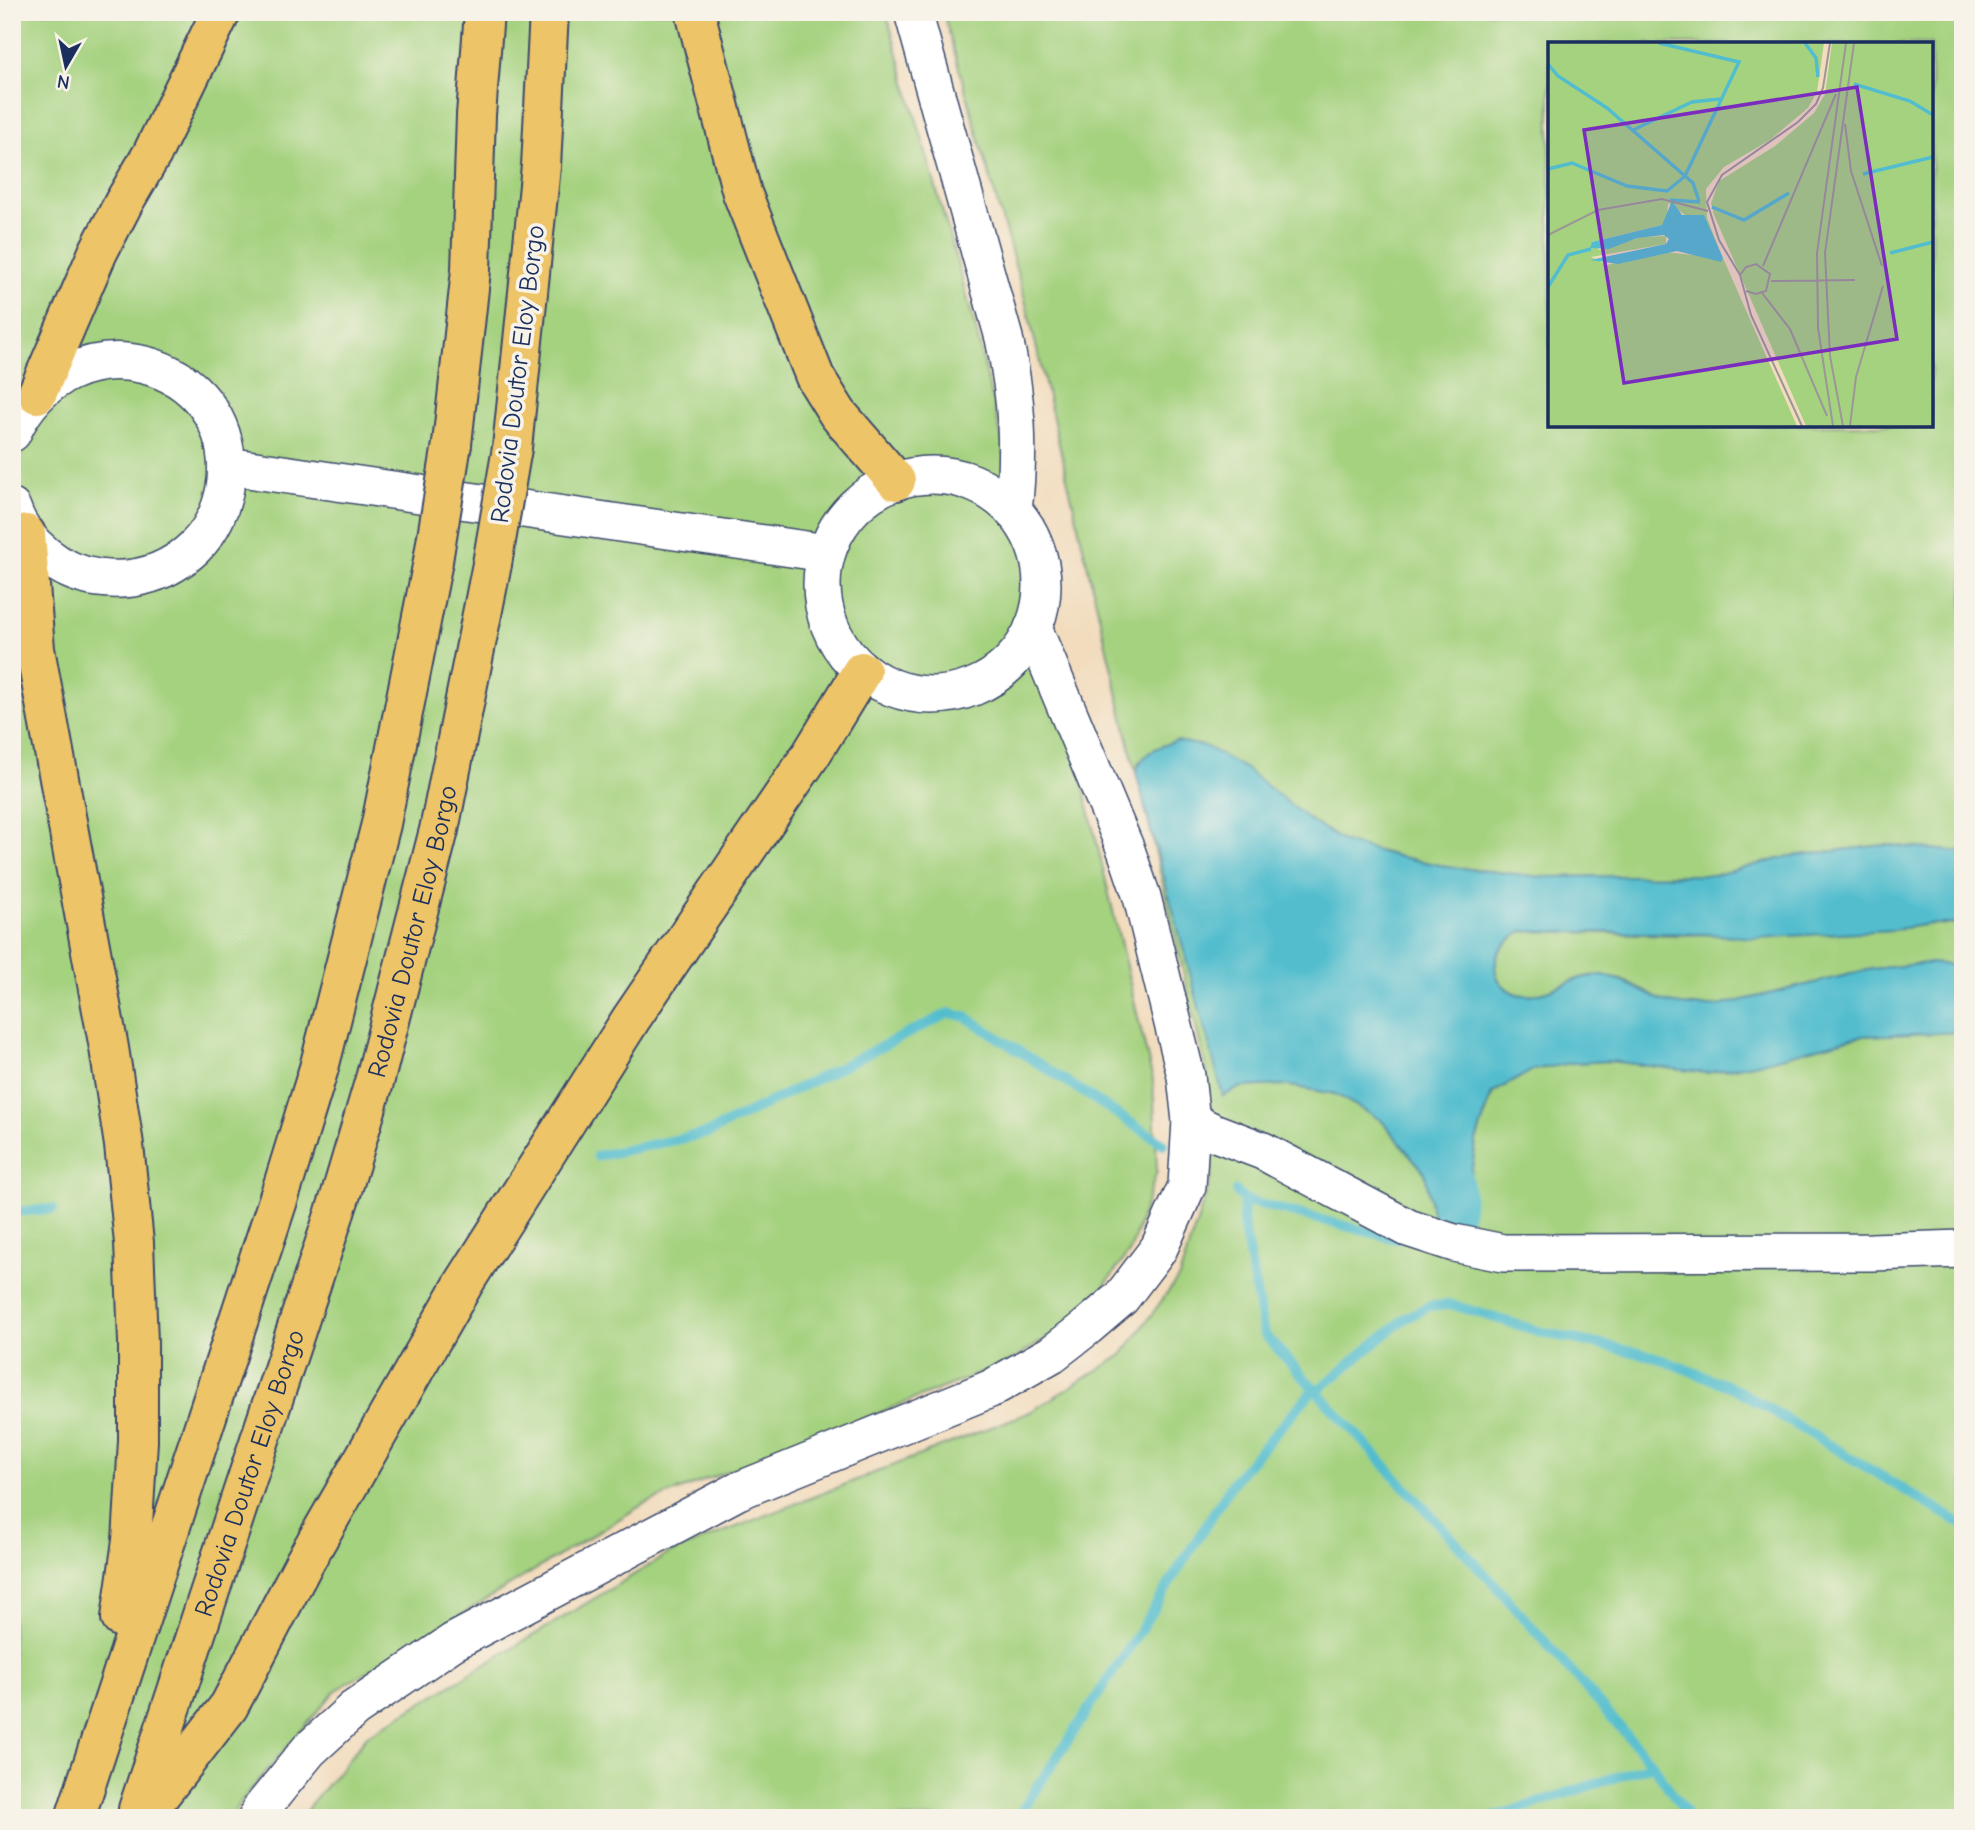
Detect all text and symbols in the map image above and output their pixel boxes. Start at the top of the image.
north arrow [32,32,102,102]
inset map [1548,42,1933,427]
text: N [56,70,71,94]
street label: Rodovia Doutor Eloy Borgo [485,223,551,525]
street label: Rodovia Doutor Eloy Borgo [362,783,464,1081]
street label: Rodovia Doutor Eloy Borgo [189,1326,311,1620]

